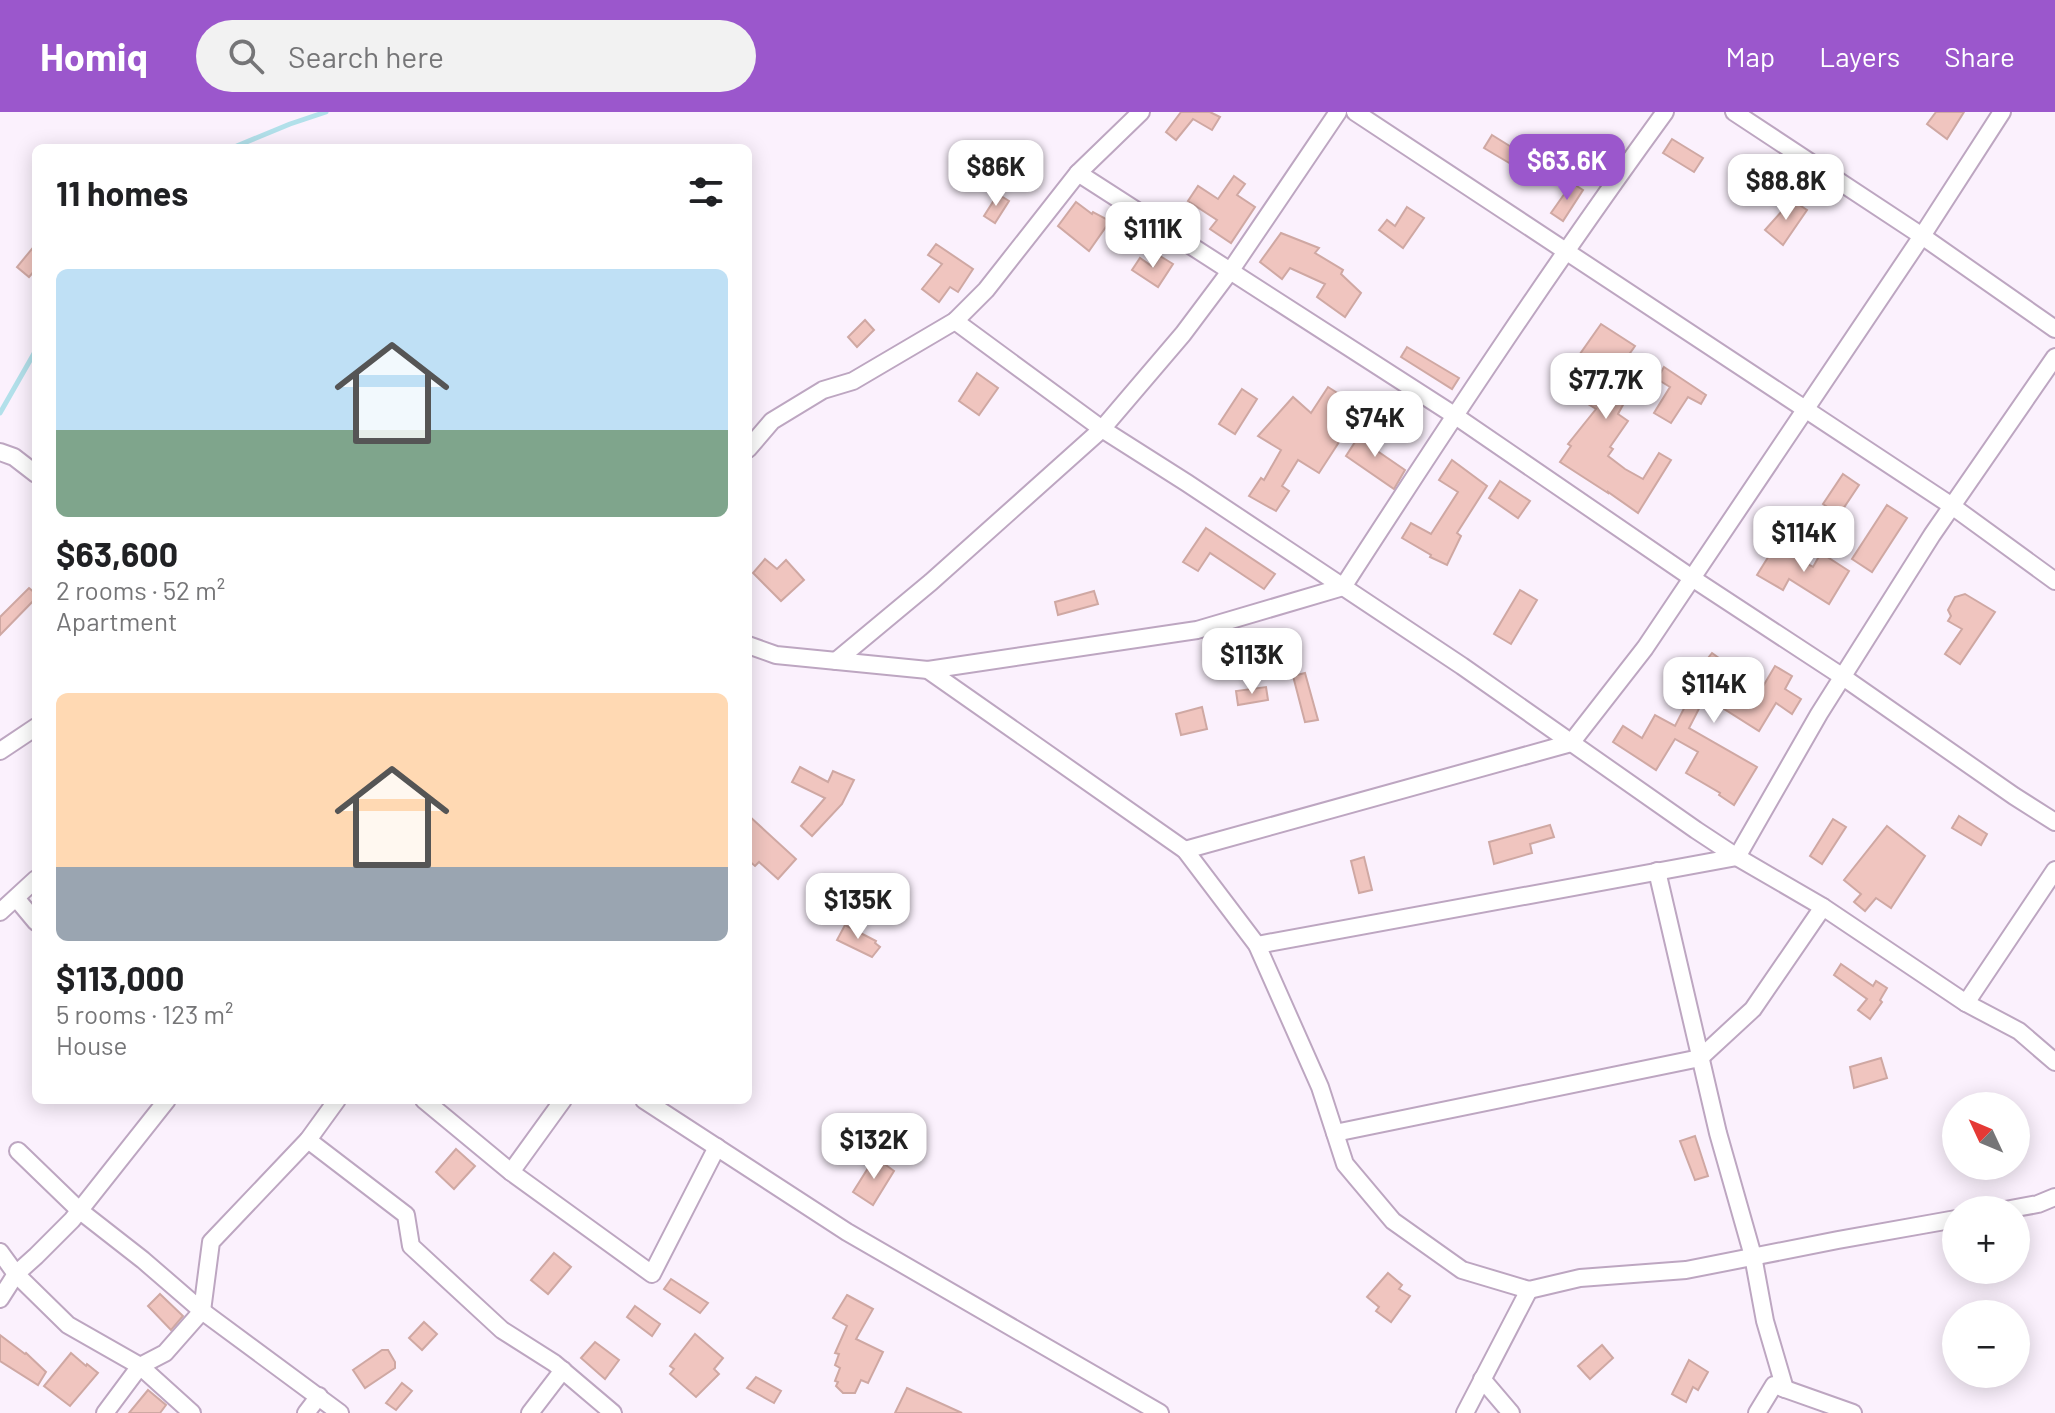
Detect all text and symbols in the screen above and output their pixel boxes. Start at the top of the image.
search box [196,20,756,92]
text: Homiq [40,33,148,79]
icon: search [224,34,268,78]
text: Search here [288,38,444,74]
text: Map [1725,39,1775,73]
text: Layers [1819,39,1900,73]
text: Share [1944,39,2015,73]
pin: $63.6K [1502,134,1632,202]
pin: $86K [949,140,1043,208]
text: $63.6K [1527,144,1607,175]
text: $86K [966,150,1026,181]
pin: $88.8K [1721,154,1851,222]
text: $88.8K [1746,164,1826,195]
icon: filters [684,170,728,214]
text: 11 homes [56,172,188,213]
pin: $111K [1097,202,1209,270]
text: $111K [1123,212,1183,243]
icon: home [320,321,464,465]
pin: $77.7K [1541,353,1671,421]
text: $77.7K [1568,363,1644,394]
pin: $74K [1328,391,1422,459]
text: $74K [1345,401,1405,432]
pin: $114K [1748,506,1860,574]
text: $114K [1771,516,1837,547]
text: $63,600 [56,533,178,574]
text: 2 rooms · 52 m² [56,574,225,605]
text: Apartment [56,605,177,636]
pin: $113K [1196,628,1308,696]
text: $113K [1220,638,1284,669]
pin: $114K [1658,657,1770,725]
text: $114K [1681,667,1747,698]
icon: home [320,745,464,889]
pin: $135K [802,873,914,941]
text: $135K [824,883,892,914]
text: $113,000 [56,957,184,998]
text: 5 rooms · 123 m² [56,998,234,1029]
text: House [56,1029,127,1060]
north arrow [1942,1092,2030,1180]
map controls [1942,1092,2030,1388]
pin: $132K [818,1113,930,1181]
text: $132K [840,1123,908,1154]
button: + [1942,1196,2030,1284]
button: − [1942,1300,2030,1388]

